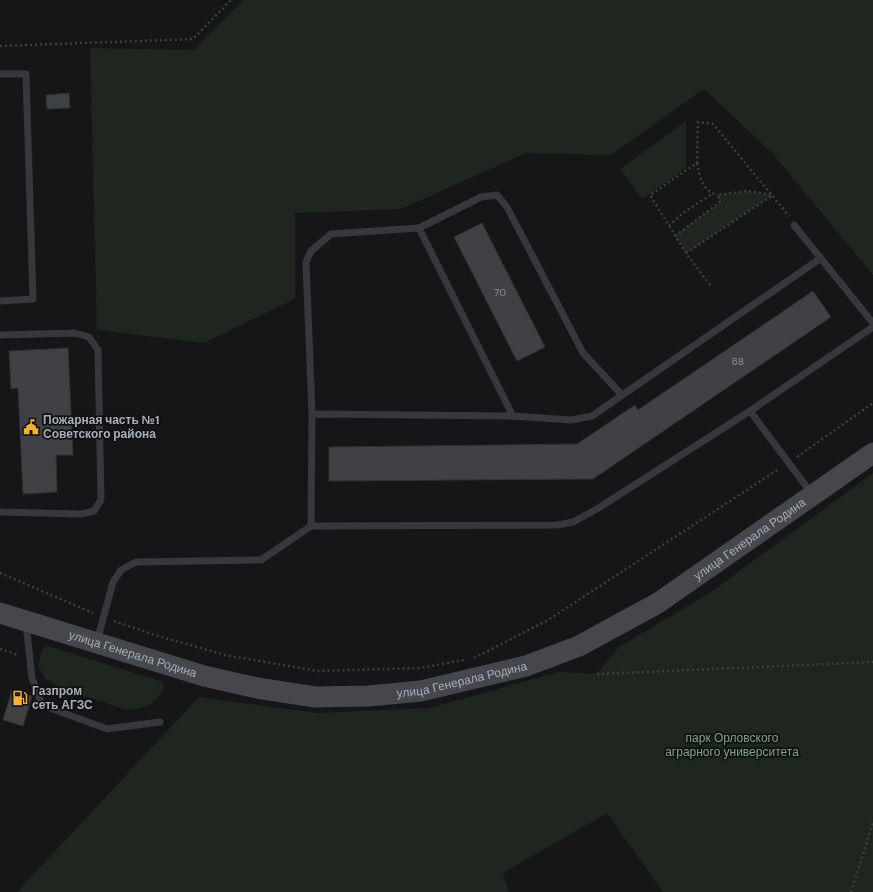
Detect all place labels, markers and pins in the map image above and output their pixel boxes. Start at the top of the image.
place label: Пожарная часть №1 Советского района [43,412,159,442]
public building icon: Пожарная часть №1 Советского района [22,418,40,436]
place label: Газпром сеть АГЗС [32,683,93,713]
fuel station icon: Газпром сеть АГЗС [11,689,29,707]

